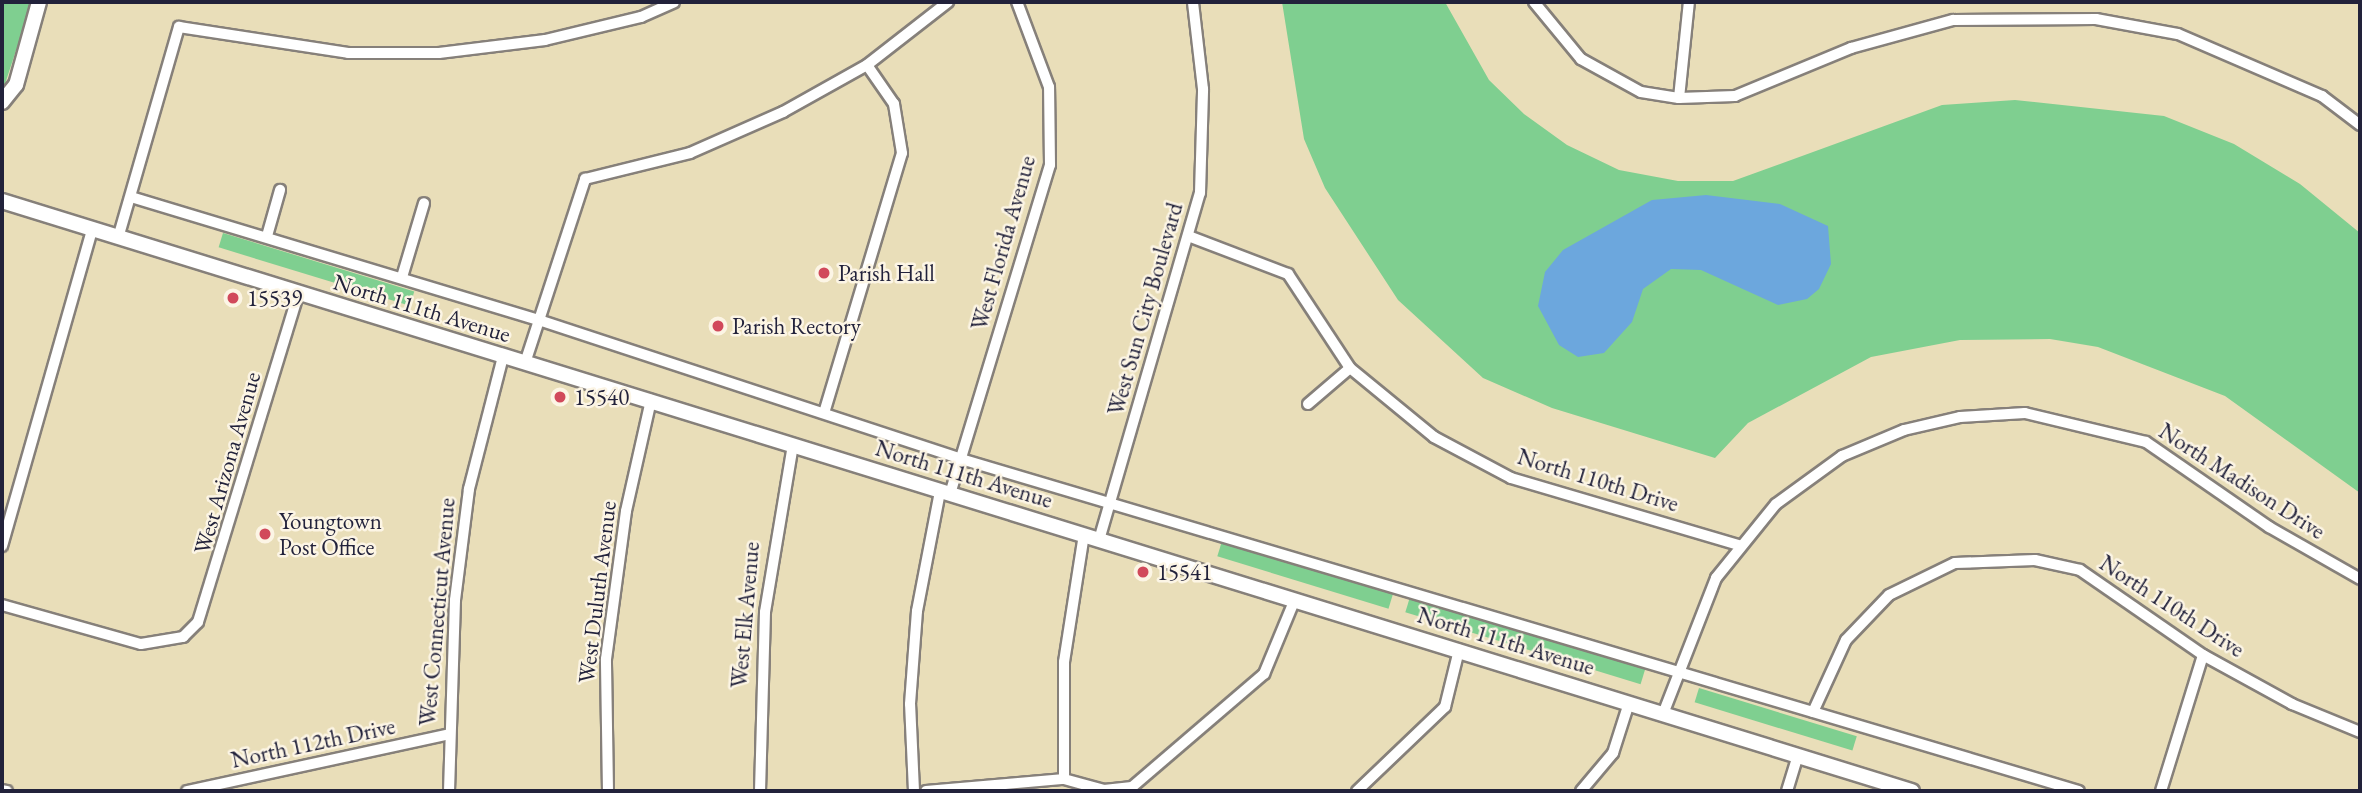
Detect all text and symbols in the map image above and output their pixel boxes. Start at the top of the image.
street label: West Florida Avenue [965,152,1041,334]
street label: West Sun City Boulevard [1101,199,1189,419]
place label: Parish Hall [838,259,935,287]
marker: Parish Hall [816,265,832,281]
street label: North 111th Avenue [330,268,514,348]
place label: 15539 [247,284,302,312]
marker: 15539 [225,290,241,306]
place label: Parish Rectory [732,312,861,340]
marker: Parish Rectory [710,318,726,334]
street label: West Arizona Avenue [188,369,266,557]
place label: 15540 [574,383,629,411]
marker: 15540 [552,389,568,405]
street label: North Madison Drive [2154,417,2330,545]
street label: North 111th Avenue [872,434,1056,514]
street label: North 110th Drive [1514,442,1682,518]
street label: West Connecticut Avenue [413,497,461,727]
street label: West Duluth Avenue [572,499,622,685]
place label: Youngtown Post Office [279,507,382,561]
marker: Youngtown Post Office [257,526,273,542]
street label: West Elk Avenue [725,541,765,689]
street label: North 110th Drive [2095,549,2249,663]
place label: 15541 [1157,558,1212,586]
marker: 15541 [1135,564,1151,580]
street label: North 111th Avenue [1414,601,1598,681]
street label: North 112th Drive [229,712,397,774]

